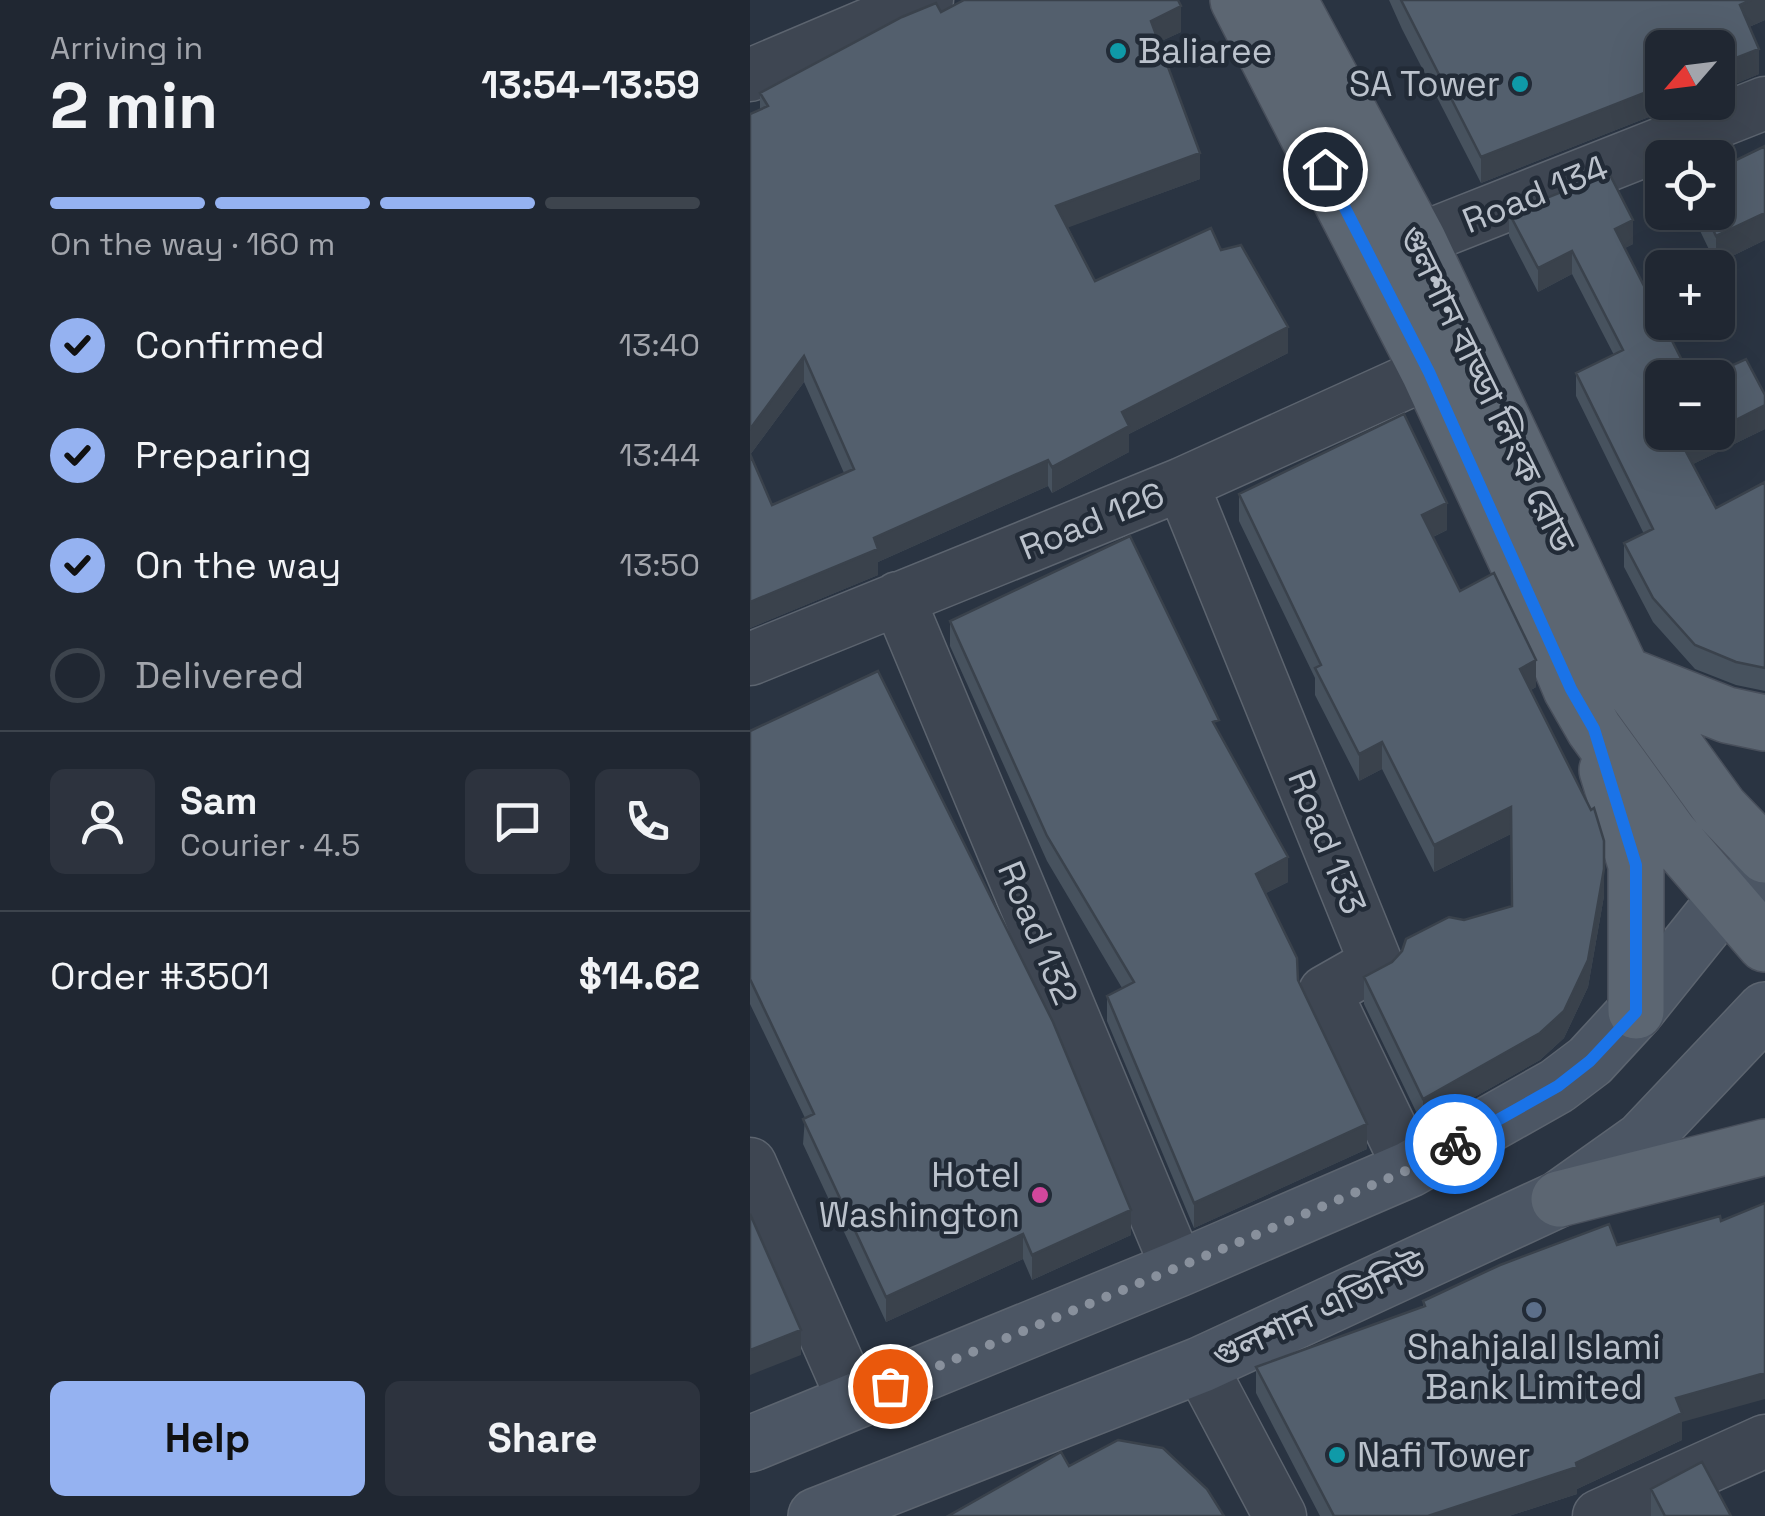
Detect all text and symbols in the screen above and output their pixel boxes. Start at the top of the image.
text: Arriving in [50,28,203,68]
place label: Baliaree [1138,29,1273,73]
north arrow [1645,30,1735,120]
map controls [1645,30,1735,450]
marker: Baliaree [1107,40,1129,62]
text: 13:54–13:59 [481,61,700,109]
place label: SA Tower [1349,62,1500,106]
text: 2 min [50,64,218,147]
marker: SA Tower [1509,73,1531,95]
pin [1283,127,1368,212]
button: locate [1645,140,1735,230]
icon: home [1298,142,1353,197]
street label: Road 134 [1456,145,1614,243]
street label: গুলশান বাড্ডা লিংক রোড [1389,218,1586,561]
text: On the way · 160 m [50,224,335,264]
button: + [1645,250,1735,340]
icon: check [50,318,105,373]
text: Confirmed [135,321,325,369]
text: 13:40 [619,325,700,365]
button: − [1645,360,1735,450]
icon: check [50,428,105,483]
text: Preparing [135,431,312,479]
text: 13:44 [619,435,700,475]
street label: Road 126 [1013,472,1171,570]
icon: check [50,538,105,593]
text: On the way [135,541,341,589]
text: 13:50 [620,545,700,585]
text: Delivered [135,651,304,699]
street label: Road 133 [1278,763,1376,921]
button: person [50,769,155,874]
button: chat [465,769,570,874]
button: phone [595,769,700,874]
text: Sam [180,777,257,825]
text: Courier · 4.5 [180,825,361,865]
street label: Road 132 [988,855,1088,1011]
text: Order #3501 [50,952,270,1000]
text: $14.62 [579,952,700,1000]
courier [1405,1094,1505,1194]
icon: bike [1428,1117,1483,1172]
place label: Hotel Washington [819,1153,1020,1237]
marker: Hotel Washington [1029,1184,1051,1206]
street label: গুলশান এভিনিউ [1205,1241,1434,1379]
marker: Shahjalal Islami Bank Limited [1523,1299,1545,1321]
place label: Shahjalal Islami Bank Limited [1407,1325,1661,1409]
pin [848,1344,933,1429]
icon: bag [863,1359,918,1414]
button: Help [50,1381,365,1496]
button: Share [385,1381,700,1496]
place label: Nafi Tower [1357,1433,1531,1477]
marker: Nafi Tower [1326,1444,1348,1466]

